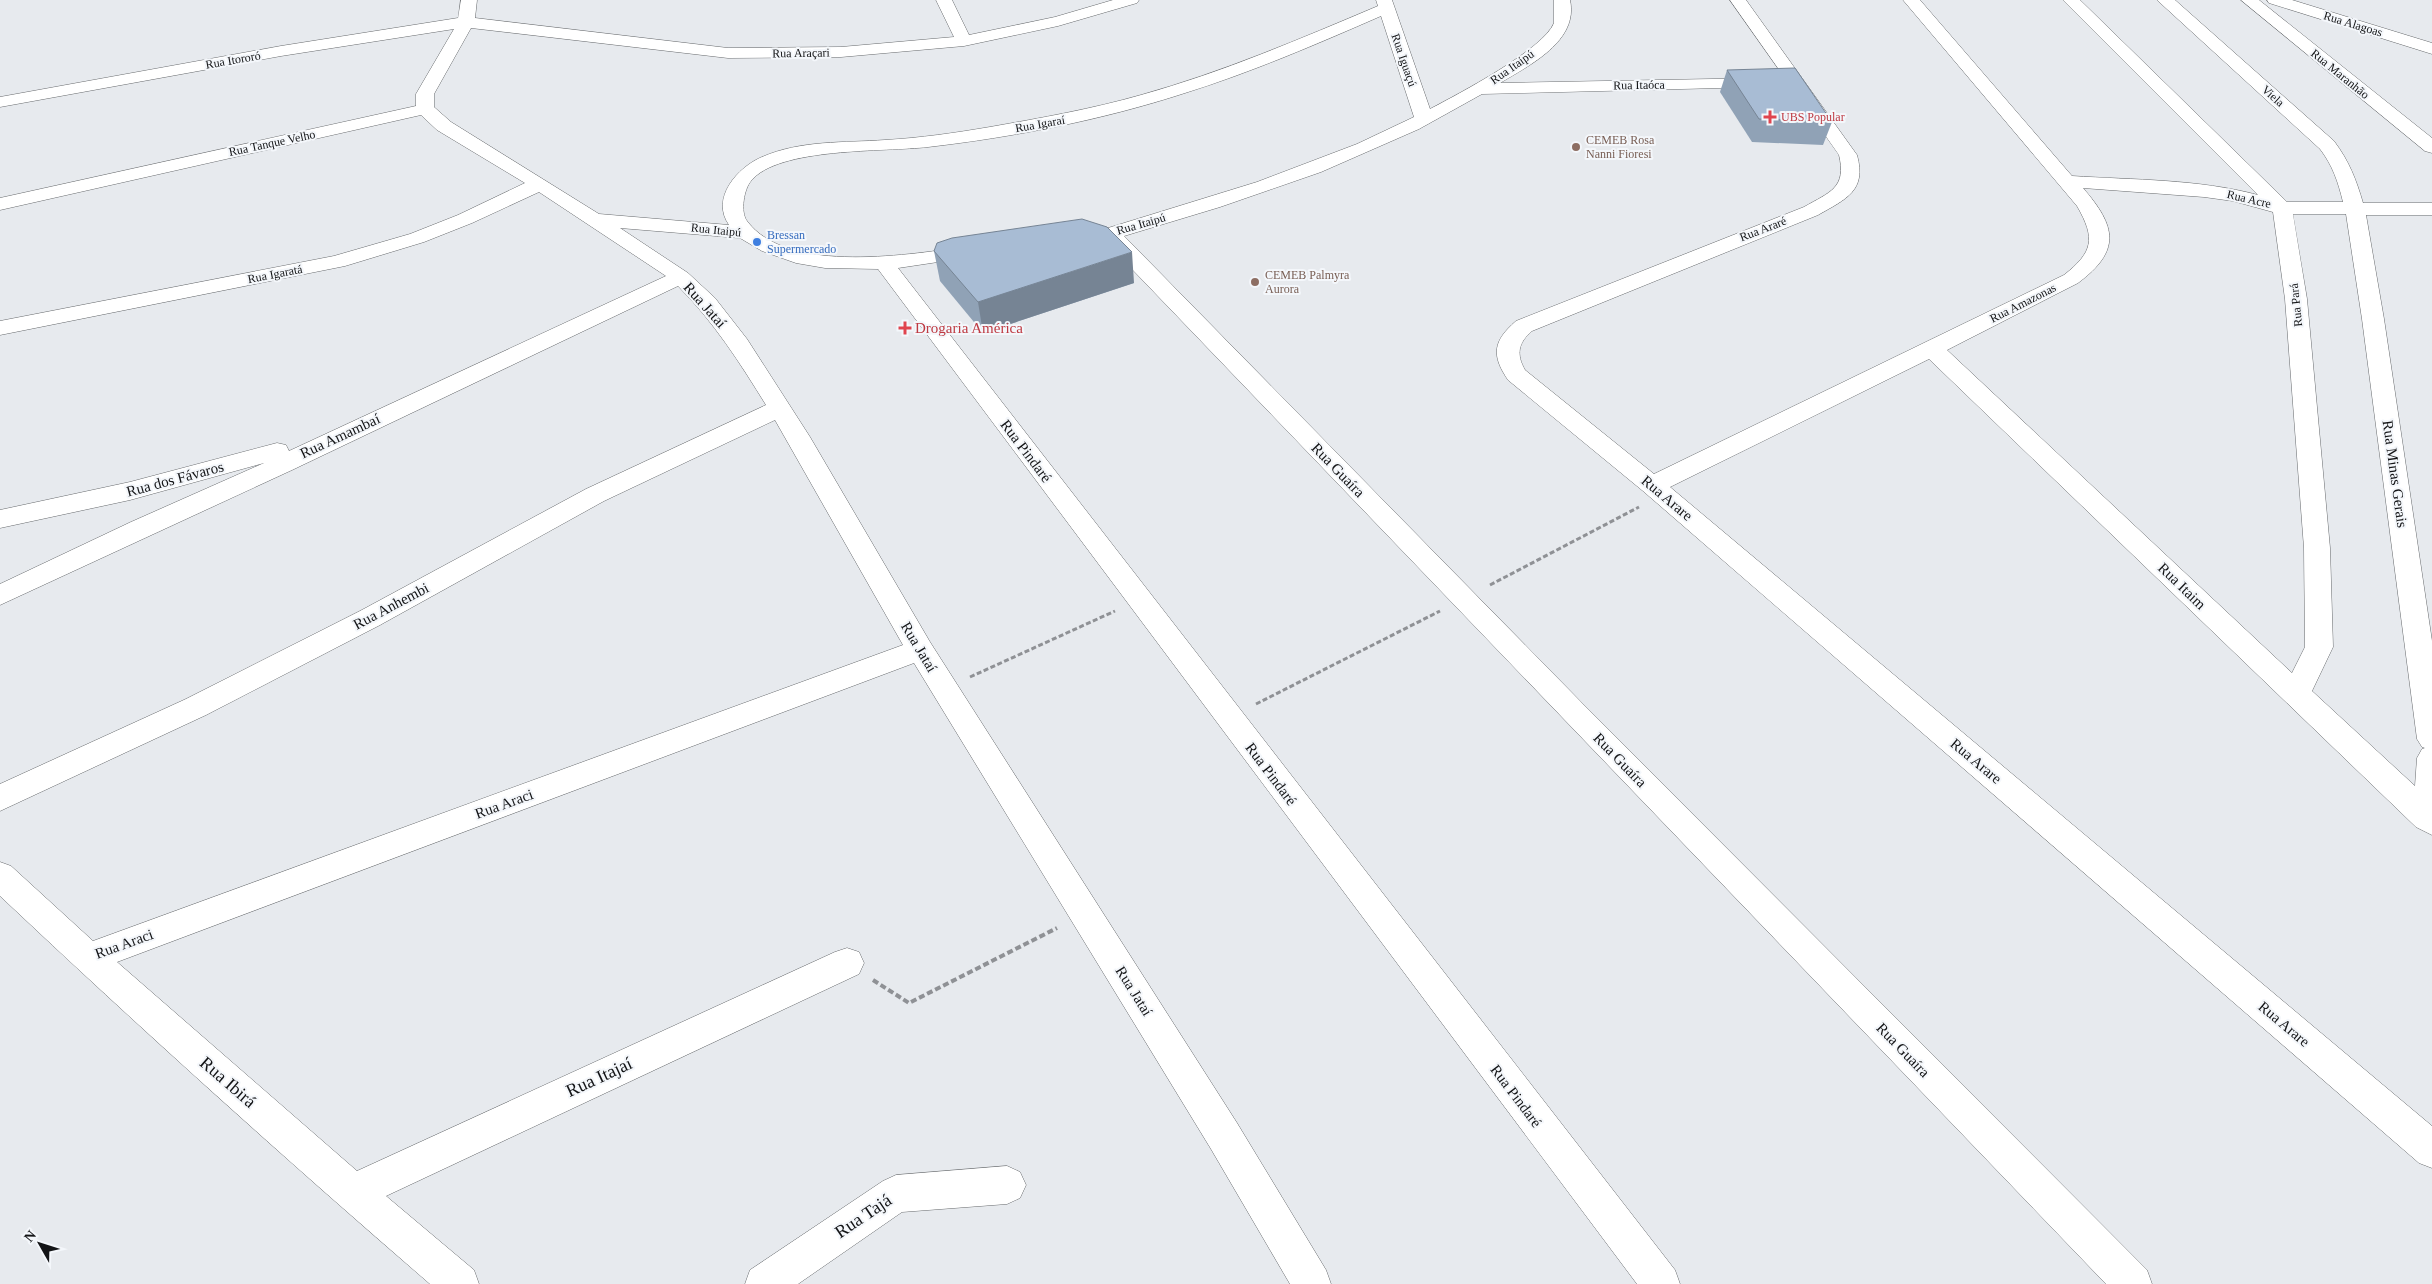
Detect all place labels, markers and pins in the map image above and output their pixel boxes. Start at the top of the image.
marker: UBS Popular [1763,110,1777,124]
place label: UBS Popular [1781,110,1845,124]
place label: CEMEB Rosa Nanni Fioresi [1586,133,1655,161]
marker: CEMEB Rosa Nanni Fioresi [1570,141,1582,153]
place label: Bressan Supermercado [767,228,836,256]
marker: Bressan Supermercado [751,236,763,248]
place label: CEMEB Palmyra Aurora [1265,268,1350,296]
marker: CEMEB Palmyra Aurora [1249,276,1261,288]
place label: Drogaria América [915,320,1023,336]
marker: Drogaria América [899,322,911,334]

